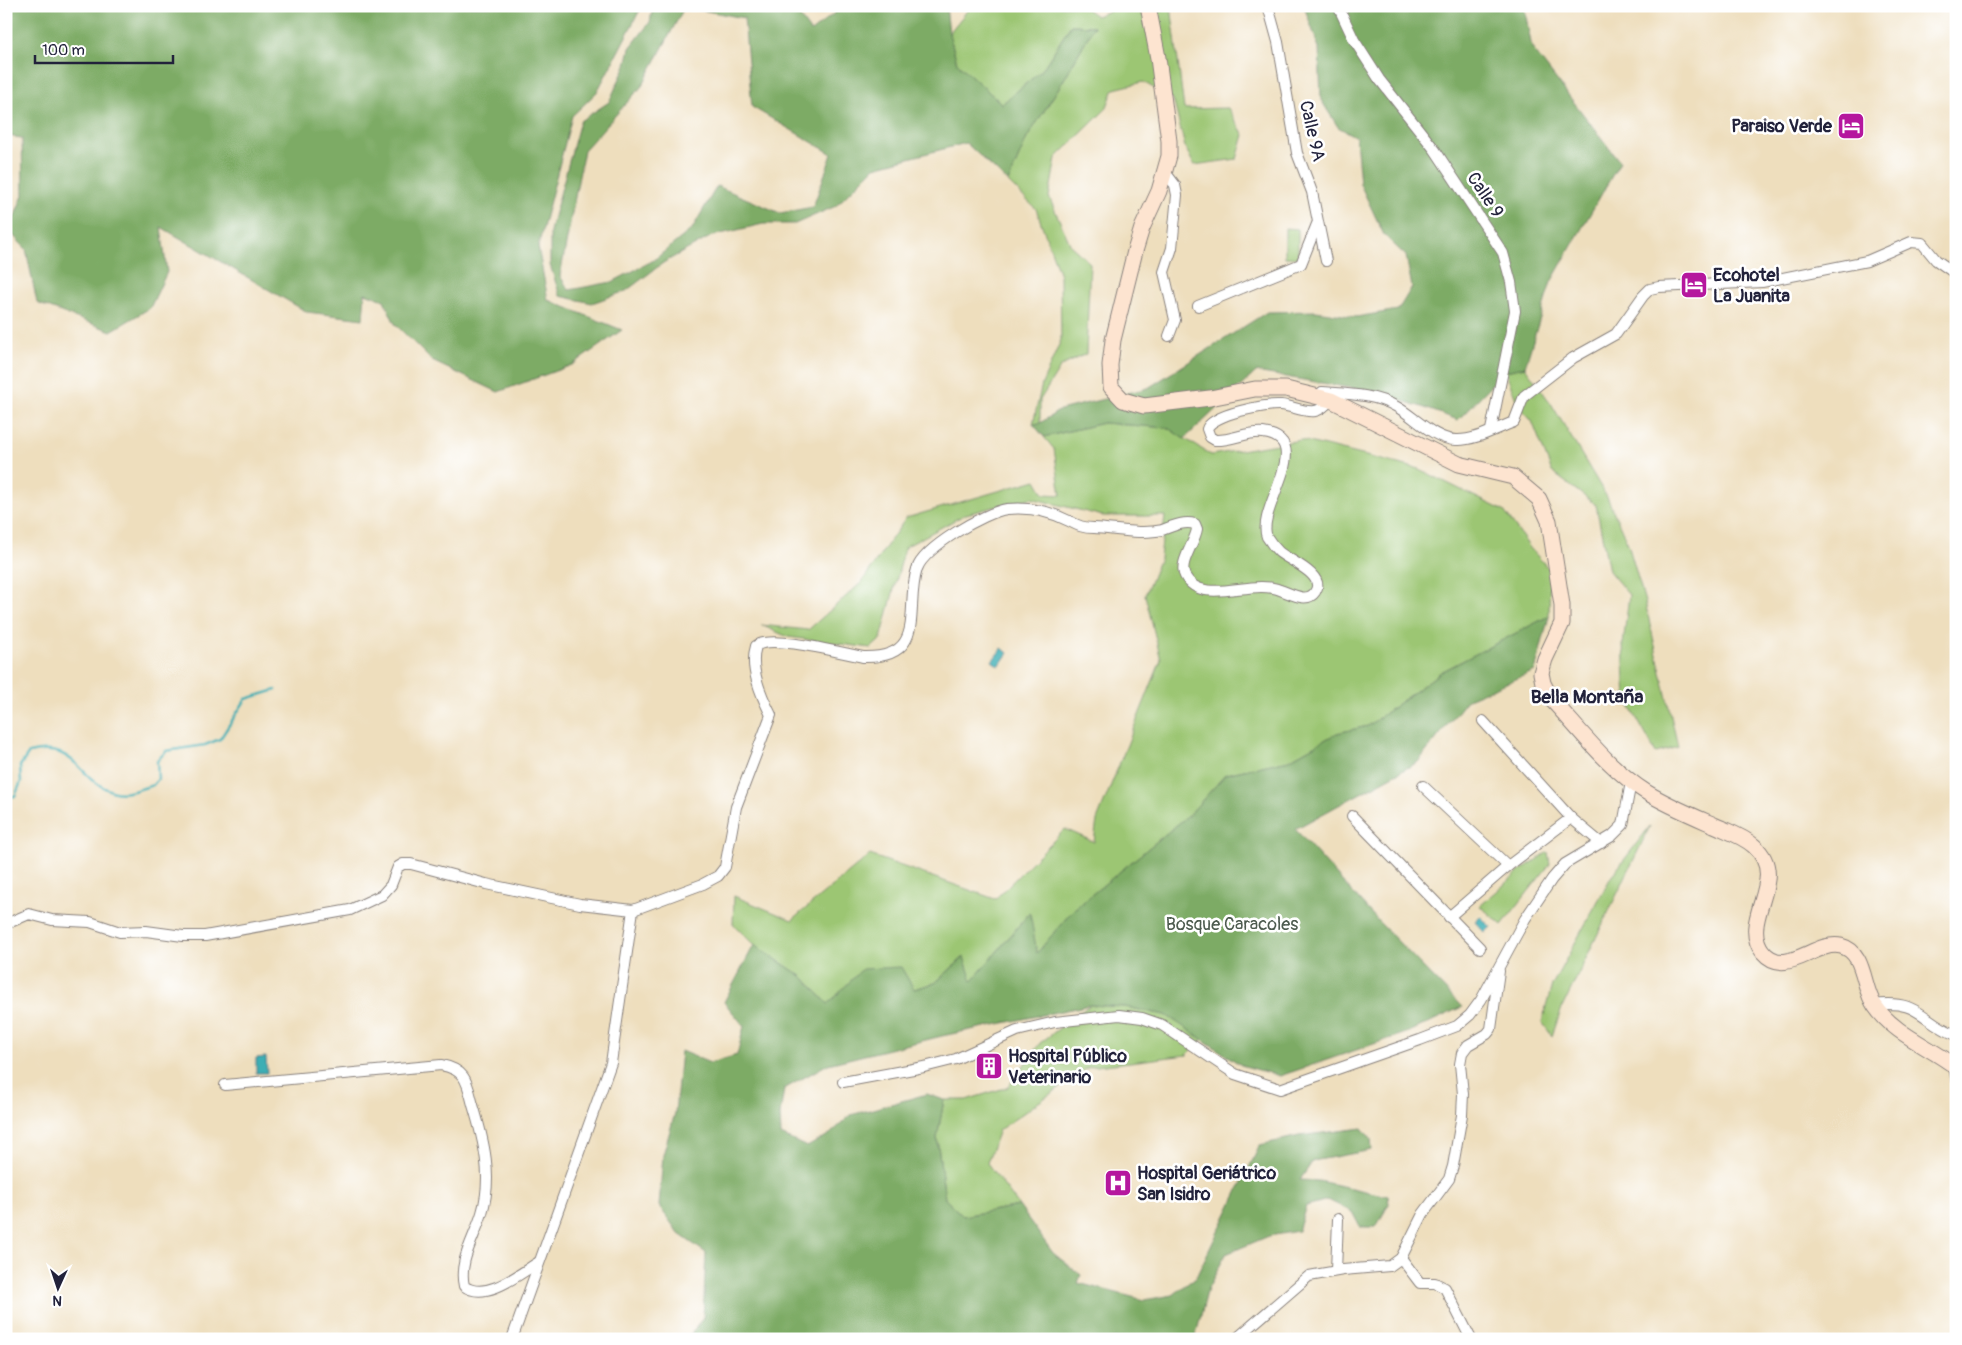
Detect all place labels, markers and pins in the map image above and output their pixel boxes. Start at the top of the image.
hotel icon: Paraiso Verde [1836,111,1866,141]
place label: Paraiso Verde [1731,115,1833,138]
place label: Ecohotel La Juanita [1713,264,1791,308]
hotel icon: Ecohotel La Juanita [1679,270,1709,300]
place label: Hospital Público Veterinario [1008,1045,1127,1089]
building icon: Hospital Público Veterinario [974,1051,1004,1081]
place label: Hospital Geriátrico San Isidro [1137,1162,1276,1206]
hospital icon: Hospital Geriátrico San Isidro [1103,1168,1133,1198]

